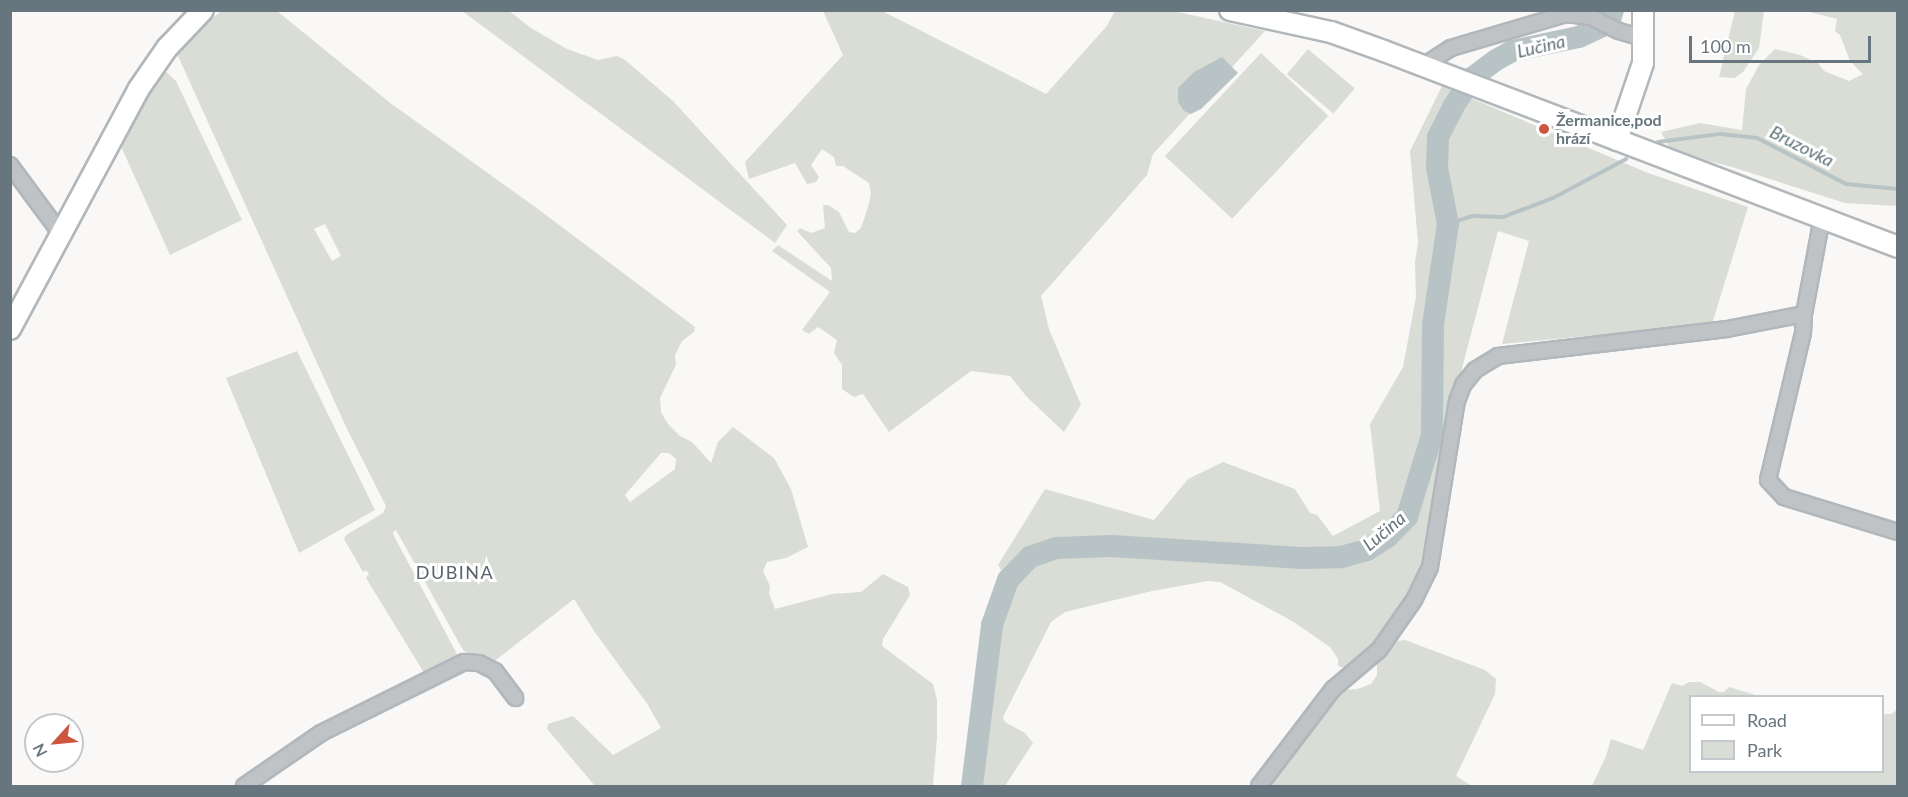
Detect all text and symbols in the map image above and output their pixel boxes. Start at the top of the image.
scale bar [1692,24,1874,62]
water label: Lučina [1515,30,1567,62]
text: 100 m [1700,35,1751,57]
place label: Žermanice,pod hrází [1556,110,1662,148]
water label: Bruzovka [1766,121,1838,171]
marker: Žermanice,pod hrází [1537,122,1551,136]
water label: Lučina [1358,507,1410,555]
district label: DUBINA [416,561,494,583]
legend [1689,695,1884,773]
text: Road [1747,709,1787,731]
north arrow [24,713,84,773]
text: Park [1747,739,1782,761]
text: N [28,741,51,760]

